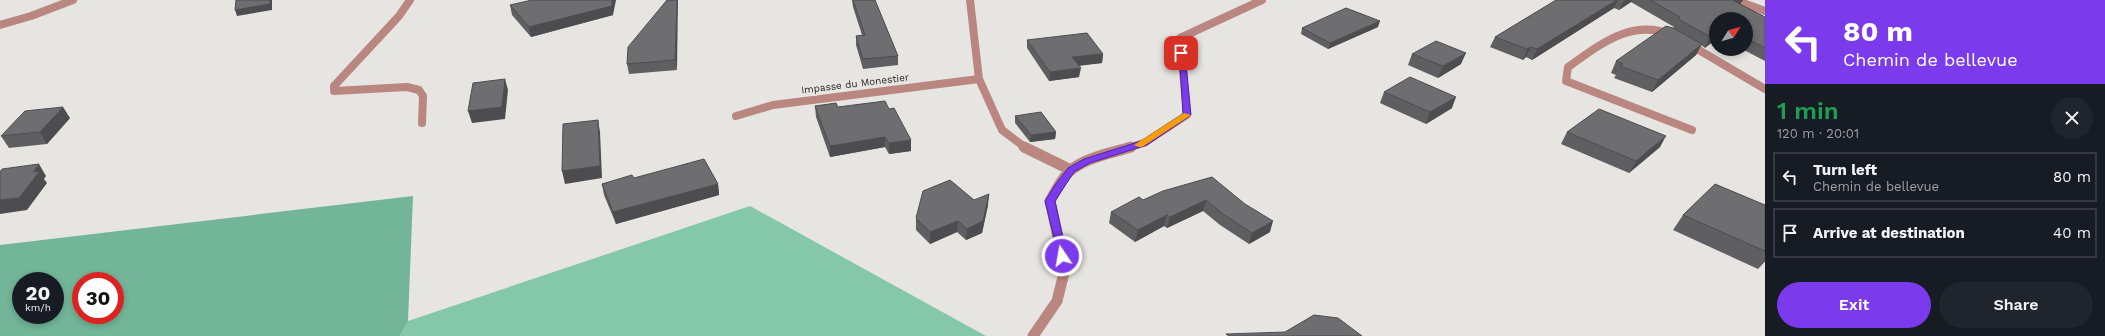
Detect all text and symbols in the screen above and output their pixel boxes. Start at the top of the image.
north arrow [1709,12,1753,56]
map controls [1709,12,1753,56]
text: 80 m [1843,15,1913,48]
icon: left [1777,16,1829,68]
pin [1164,36,1198,70]
icon: arrive [1170,42,1192,64]
text: Chemin de bellevue [1843,49,2018,70]
street label: Impasse du Monestier [801,71,909,96]
text: 1 min [1777,97,1839,125]
button: close [2051,97,2093,139]
text: 120 m · 20:01 [1777,126,1859,141]
text: Turn left [1813,161,1877,179]
icon: left [1779,166,1801,188]
text: 80 m [2053,168,2091,186]
text: Chemin de bellevue [1813,179,1939,194]
icon: arrive [1779,222,1801,244]
text: Arrive at destination [1813,224,1965,242]
text: 40 m [2053,224,2091,242]
position arrow [1041,235,1083,277]
speed limit sign: 30 [72,272,124,324]
text: 20 [26,281,50,305]
button: Exit [1777,282,1931,328]
button: Share [1939,282,2093,328]
text: km/h [25,302,51,313]

